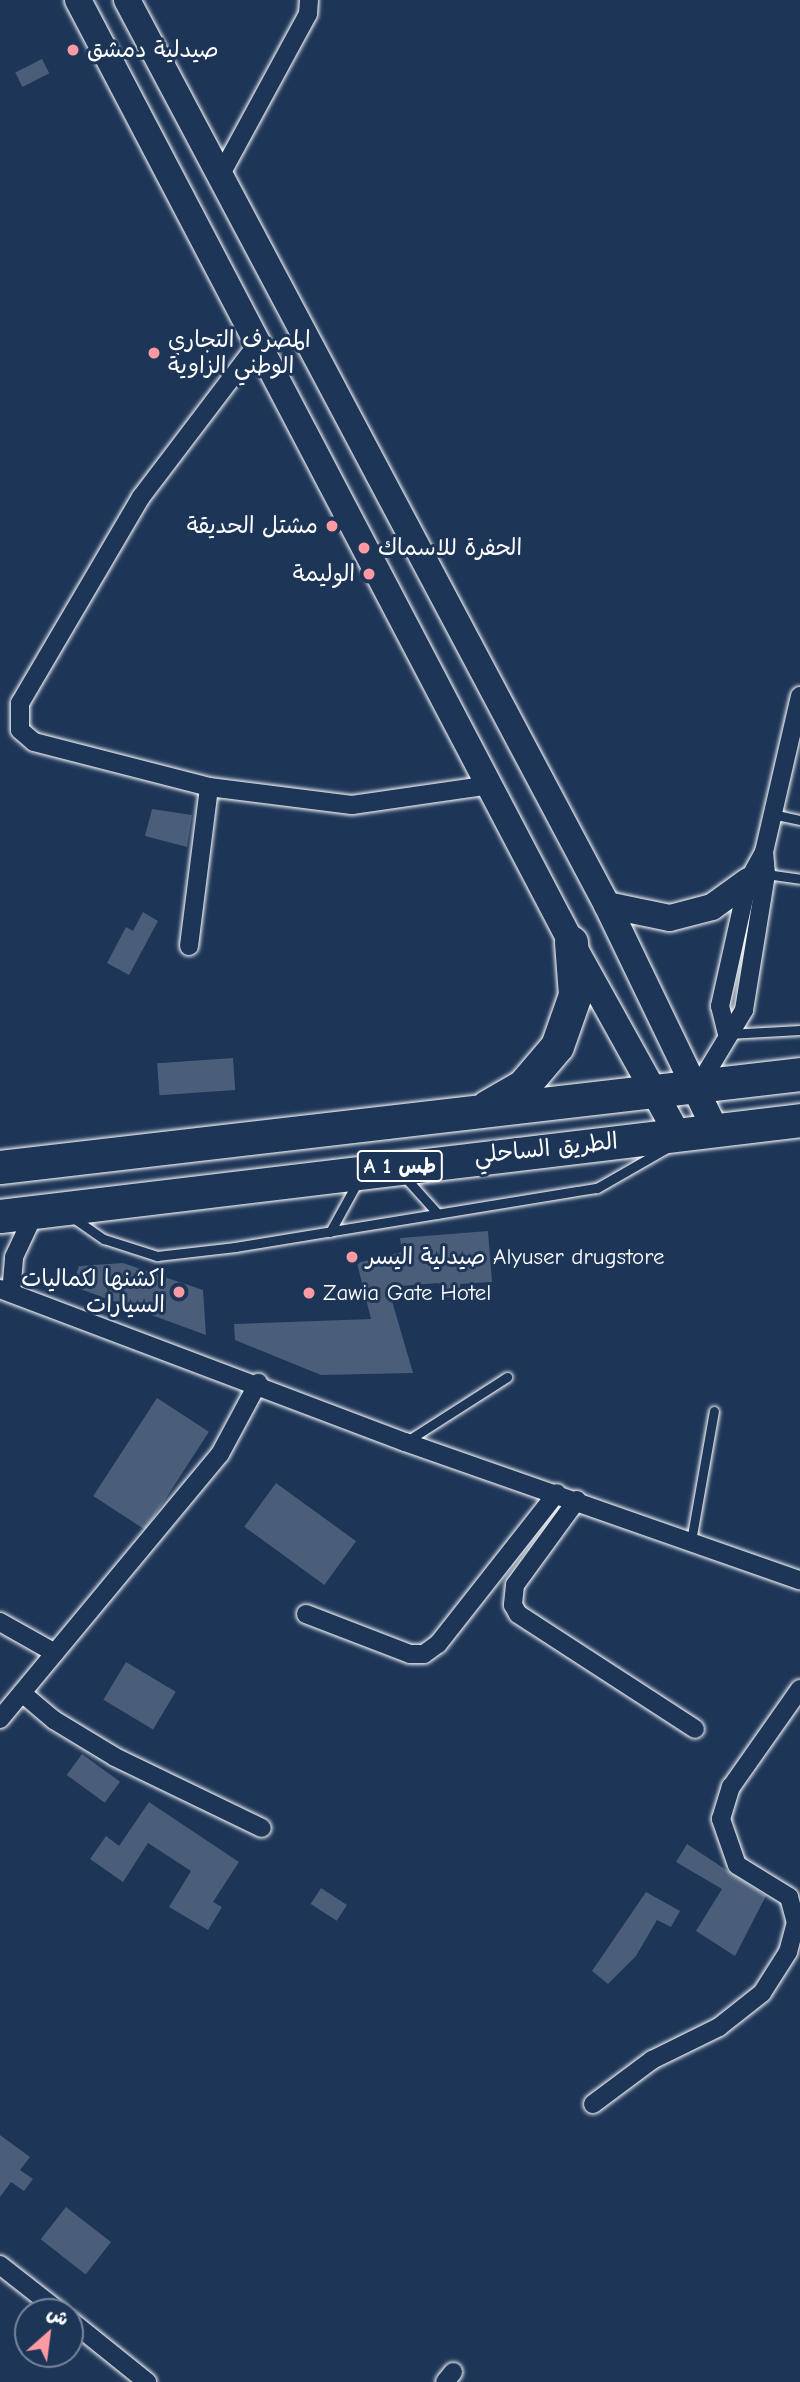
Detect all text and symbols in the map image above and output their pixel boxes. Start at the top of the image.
place label: صيدلية دمشق [87,36,219,64]
marker: صيدلية دمشق [65,42,81,58]
place label: المصرف التجاري الوطني الزاوية [168,326,311,380]
marker: المصرف التجاري الوطني الزاوية [146,345,162,361]
place label: مشتل الحديقة [187,512,318,540]
marker: مشتل الحديقة [324,518,340,534]
place label: الحفرة للاسماك [378,534,522,562]
marker: الحفرة للاسماك [356,540,372,556]
place label: الوليمة [293,560,355,588]
marker: الوليمة [361,566,377,582]
street label: الطريق الساحلي [473,1128,619,1170]
road number: A 1 طس [356,1148,444,1184]
place label: صيدلية اليسر Alyuser drugstore [366,1243,664,1271]
marker: صيدلية اليسر Alyuser drugstore [344,1249,360,1265]
place label: اكشنها لكماليات السيارات [21,1265,165,1319]
place label: Zawia Gate Hotel [323,1279,491,1307]
marker: اكشنها لكماليات السيارات [171,1284,187,1300]
marker: Zawia Gate Hotel [301,1285,317,1301]
north arrow [14,2298,84,2368]
text: ش [44,2302,72,2331]

